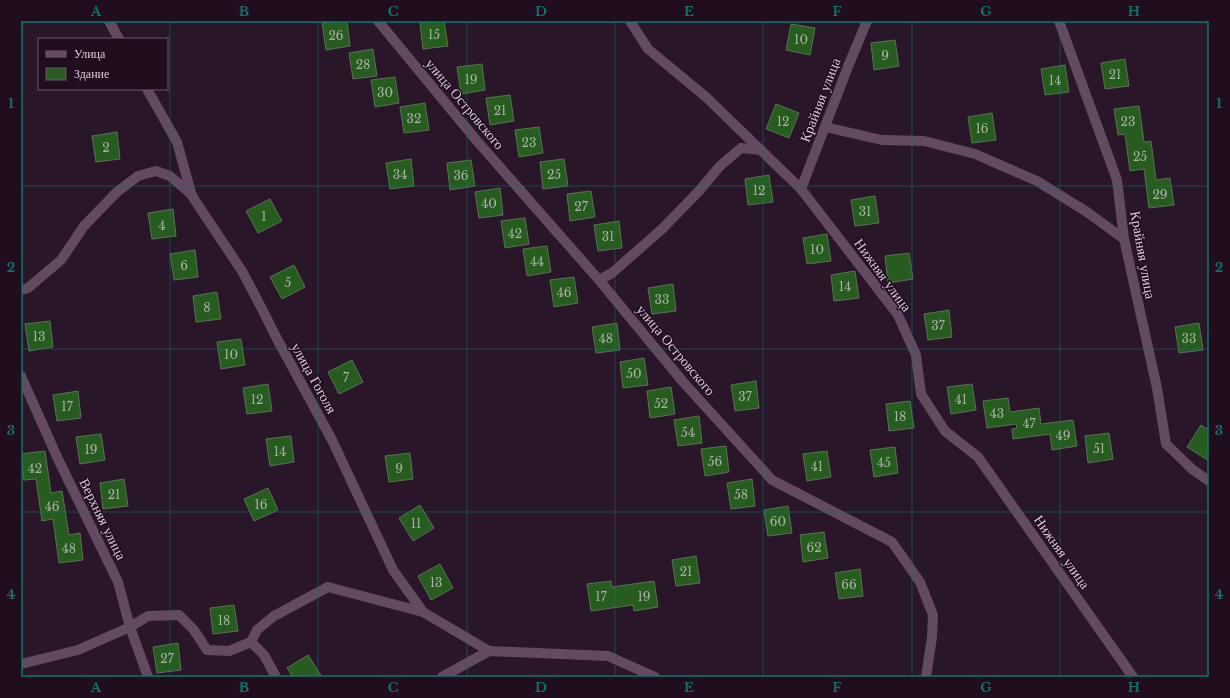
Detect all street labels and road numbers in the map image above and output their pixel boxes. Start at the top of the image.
street label: улица Островского [422,55,508,153]
street label: Крайняя улица [796,55,845,145]
street label: Крайняя улица [1126,210,1160,301]
street label: Нижняя улица [850,235,916,316]
street label: улица Островского [633,301,719,399]
street label: улица Гоголя [287,339,341,417]
street label: Верхняя улица [76,475,131,563]
street label: Нижняя улица [1030,512,1095,593]

